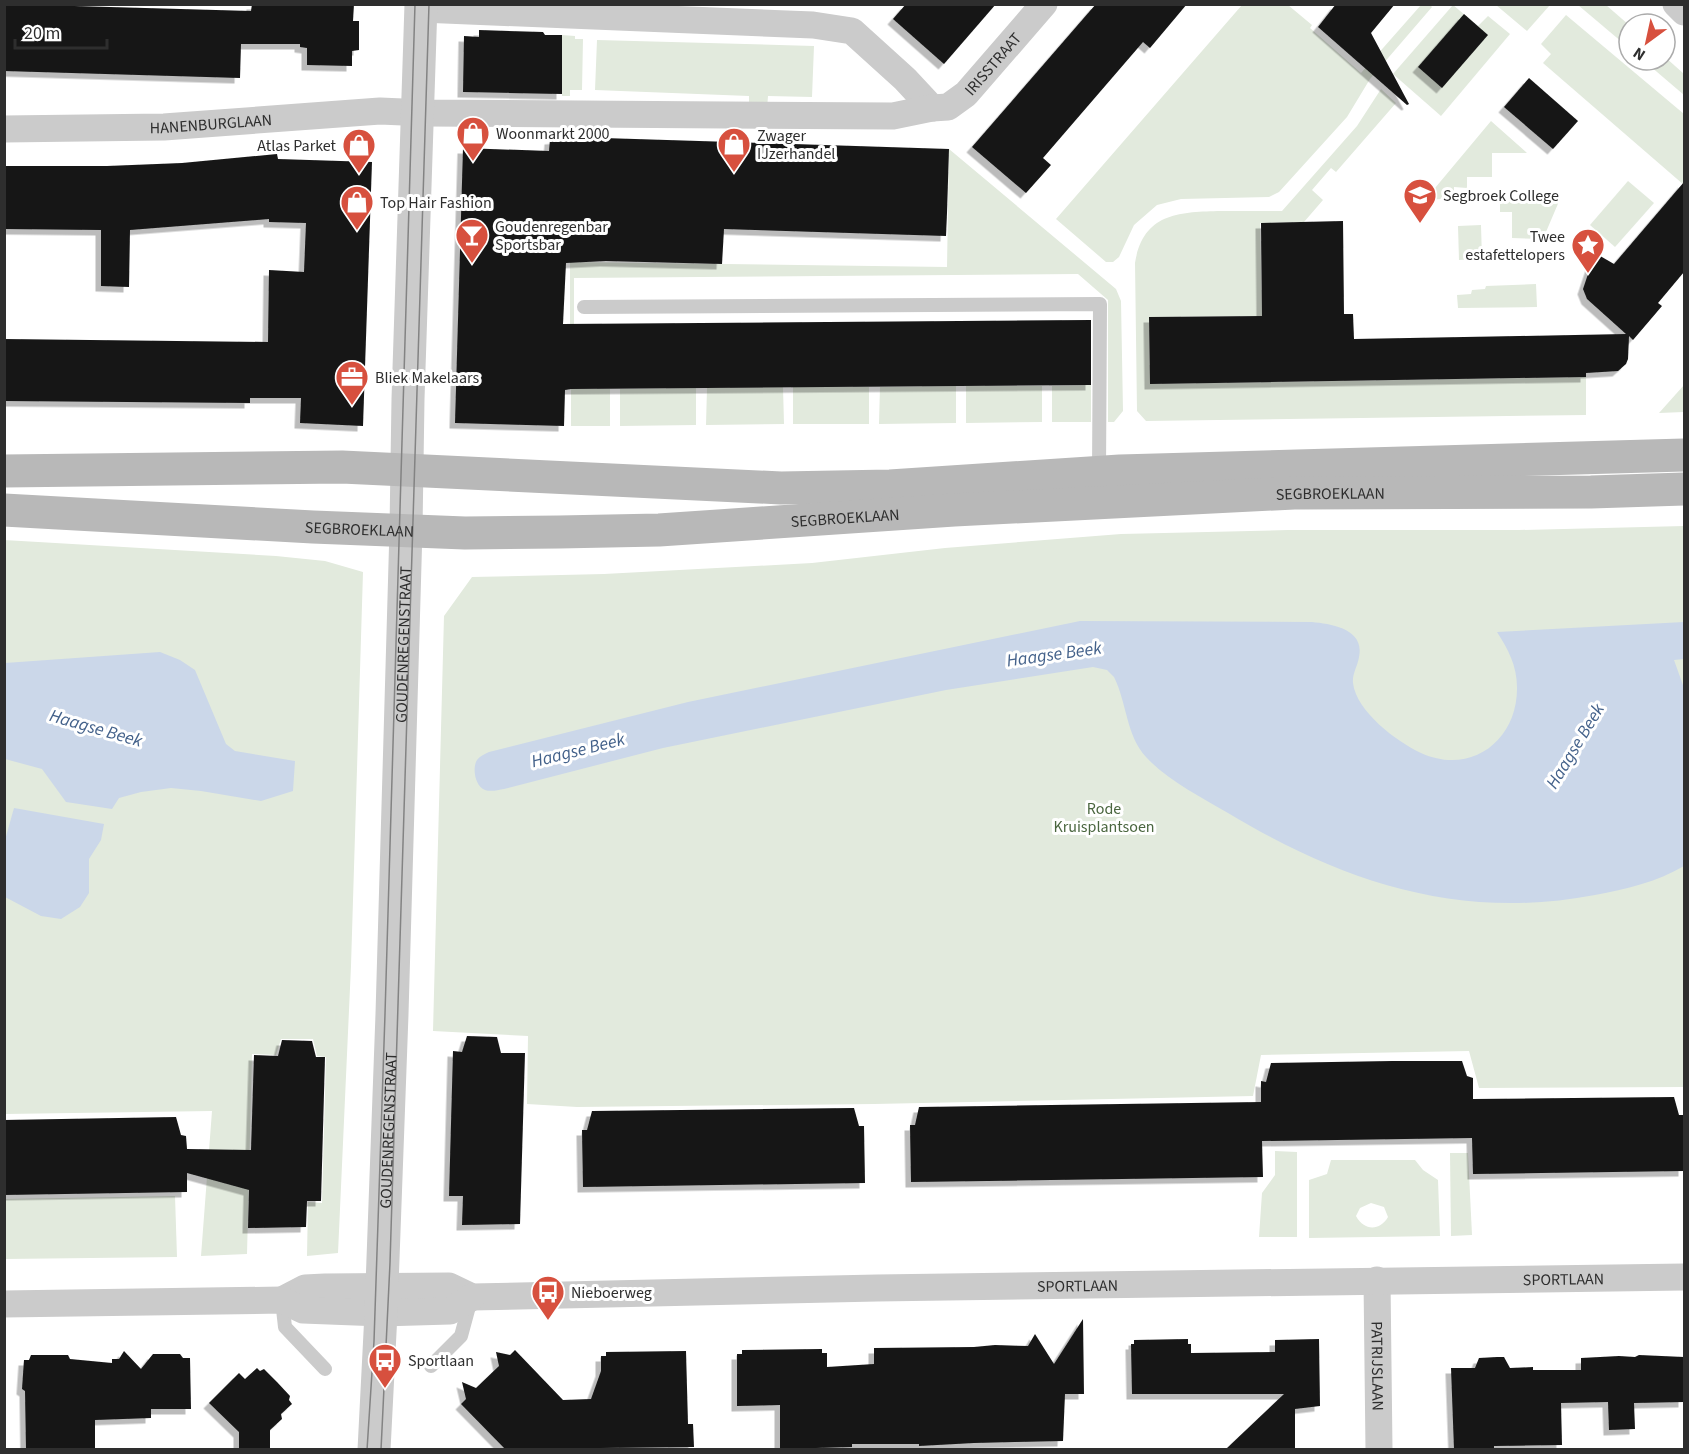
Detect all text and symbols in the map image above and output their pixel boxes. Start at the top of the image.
scale bar [15,12,106,50]
north arrow [1617,12,1677,72]
text: 20 m [24,21,60,46]
street label: IRISSTRAAT [960,28,1027,100]
text: N [1629,42,1650,66]
street label: HANENBURGLAAN [150,109,273,139]
shop icon: Woonmarkt 2000 [455,115,491,162]
place label: Woonmarkt 2000 [496,123,610,145]
place label: Zwager IJzerhandel [757,125,835,165]
shop icon: Zwager IJzerhandel [716,126,752,173]
shop icon: Atlas Parket [341,127,377,174]
place label: Atlas Parket [257,135,337,157]
school or university icon: Segbroek College [1402,177,1438,224]
shop icon: Top Hair Fashion [339,184,375,231]
place label: Segbroek College [1443,185,1559,207]
place label: Top Hair Fashion [380,192,492,214]
place label: Goudenregenbar Sportsbar [495,216,608,256]
bar icon: Goudenregenbar Sportsbar [454,217,490,264]
place label: Twee estafettelopers [1465,226,1565,266]
place icon: Twee estafettelopers [1570,227,1606,274]
office icon: Bliek Makelaars [334,359,370,406]
place label: Bliek Makelaars [375,367,479,389]
street label: SEGBROEKLAAN [1275,483,1385,506]
street label: SEGBROEKLAAN [790,504,900,533]
street label: SEGBROEKLAAN [304,517,414,543]
street label: GOUDENREGENSTRAAT [390,566,417,723]
water label: Haagse Beek [1005,635,1104,674]
water label: Haagse Beek [1540,698,1611,794]
water label: Haagse Beek [46,703,146,754]
water label: Haagse Beek [529,727,628,774]
park label: Rode Kruisplantsoen [1053,798,1155,838]
street label: GOUDENREGENSTRAAT [375,1051,403,1209]
street label: SPORTLAAN [1523,1268,1604,1291]
bus stop icon: Nieboerweg [530,1274,566,1321]
street label: SPORTLAAN [1037,1275,1118,1298]
place label: Nieboerweg [571,1282,652,1304]
street label: PATRIJSLAAN [1365,1321,1389,1411]
bus stop icon: Sportlaan [367,1342,403,1389]
place label: Sportlaan [408,1350,474,1372]

